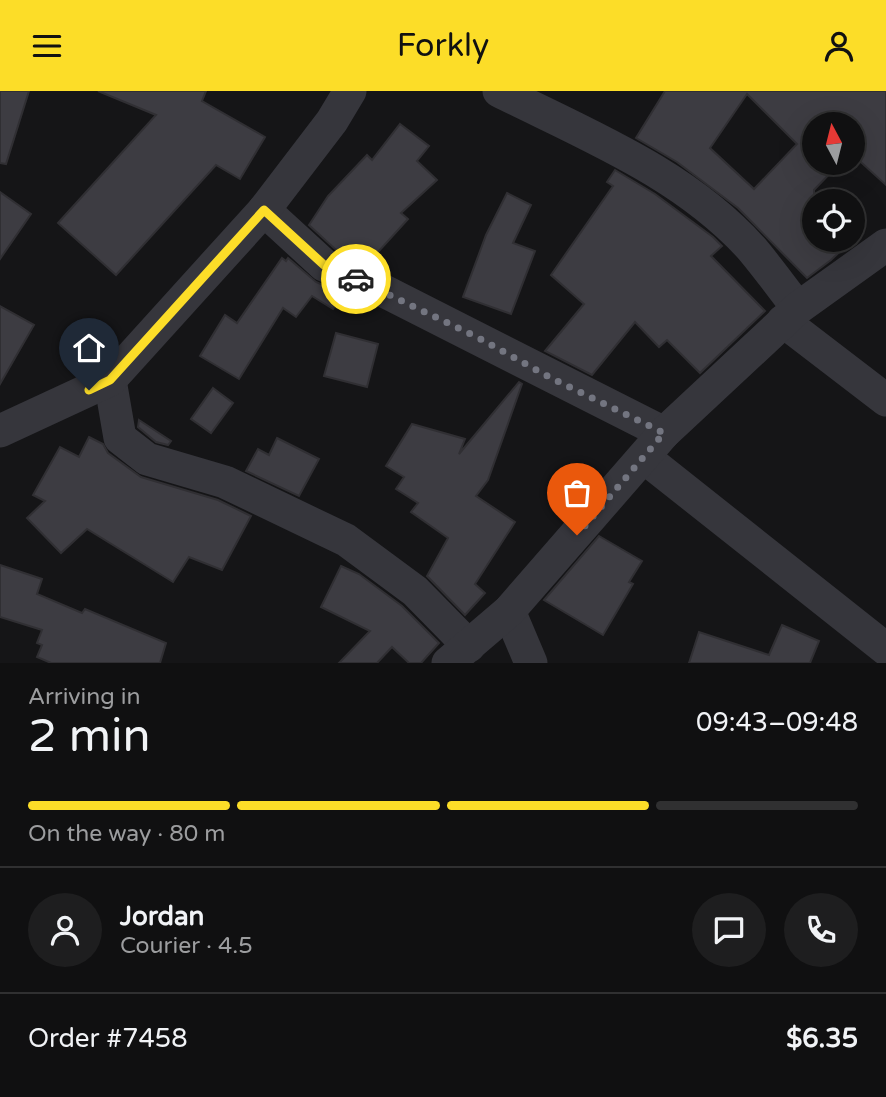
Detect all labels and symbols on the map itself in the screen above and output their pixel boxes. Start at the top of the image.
north arrow [802,112,864,175]
courier [321,244,391,314]
pin [59,318,119,390]
pin [547,463,607,535]

